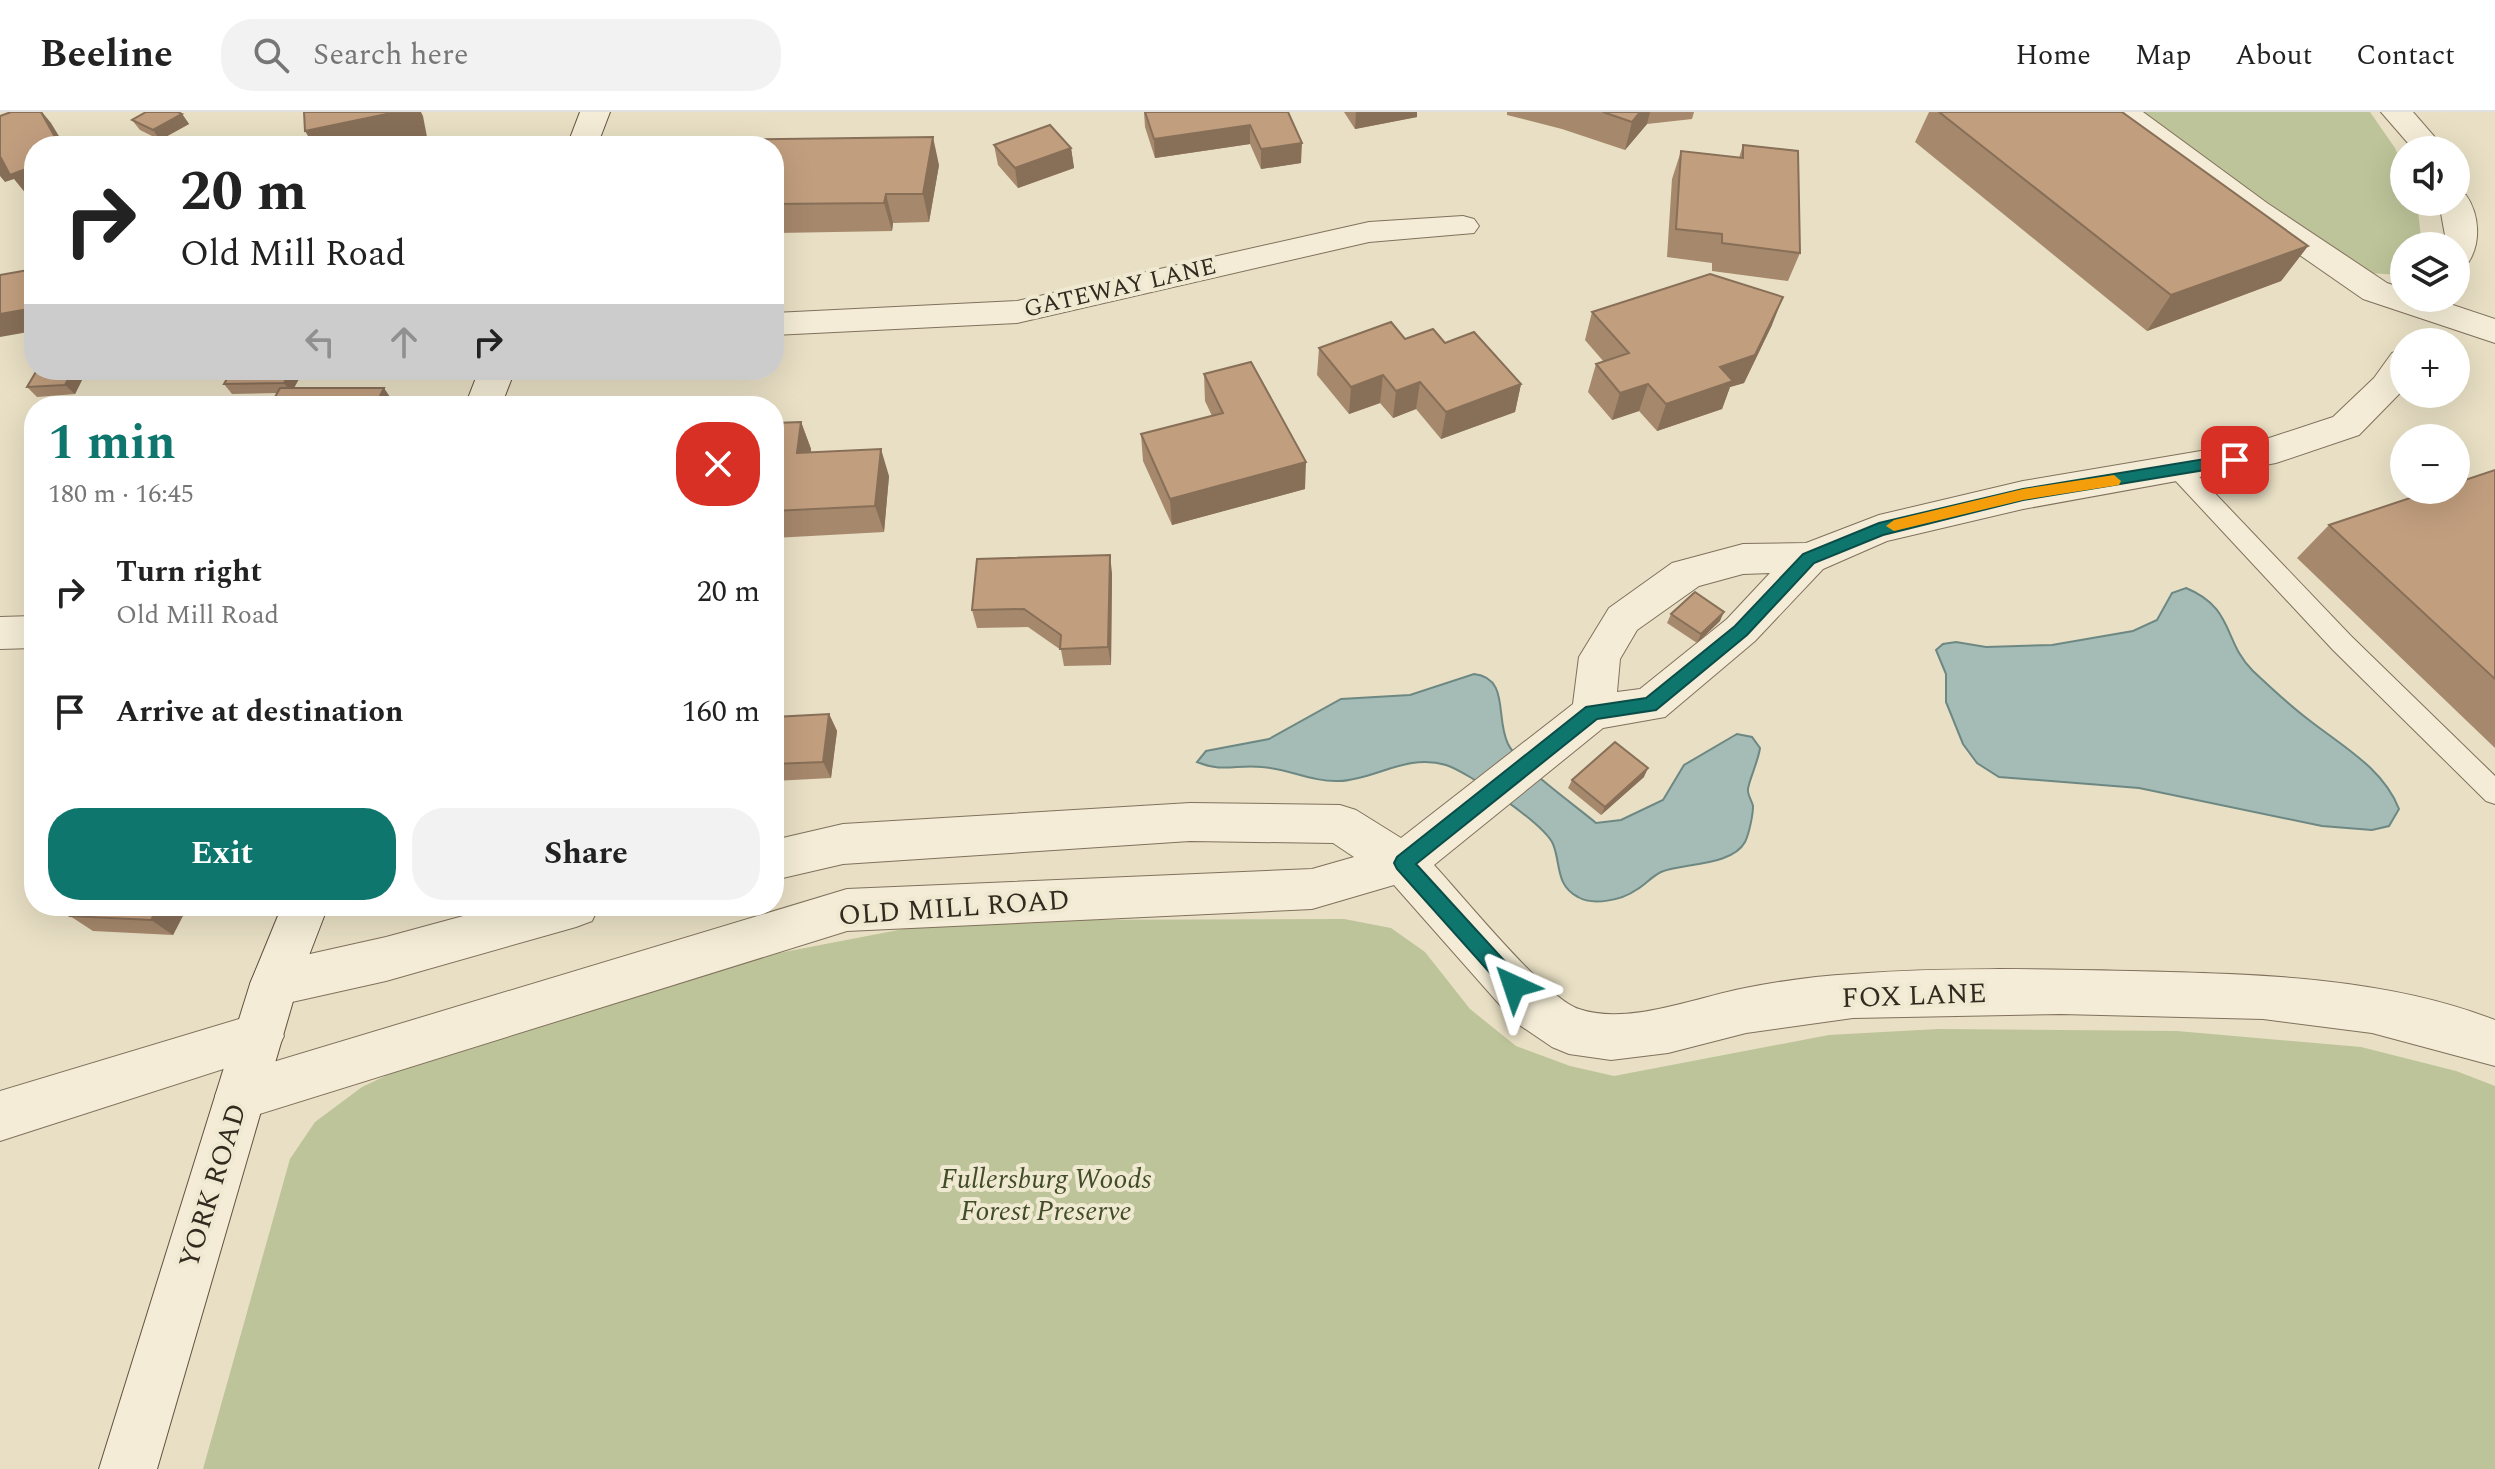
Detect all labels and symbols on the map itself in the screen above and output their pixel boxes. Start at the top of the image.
street label: GATEWAY LANE [1020,248,1220,328]
pin [2201,426,2269,494]
street label: OLD MILL ROAD [837,878,1071,938]
position arrow [1472,944,1556,1028]
street label: FOX LANE [1841,972,1987,1020]
street label: YORK ROAD [168,1098,258,1274]
park label: Fullersburg Woods Forest Preserve [941,1158,1152,1233]

